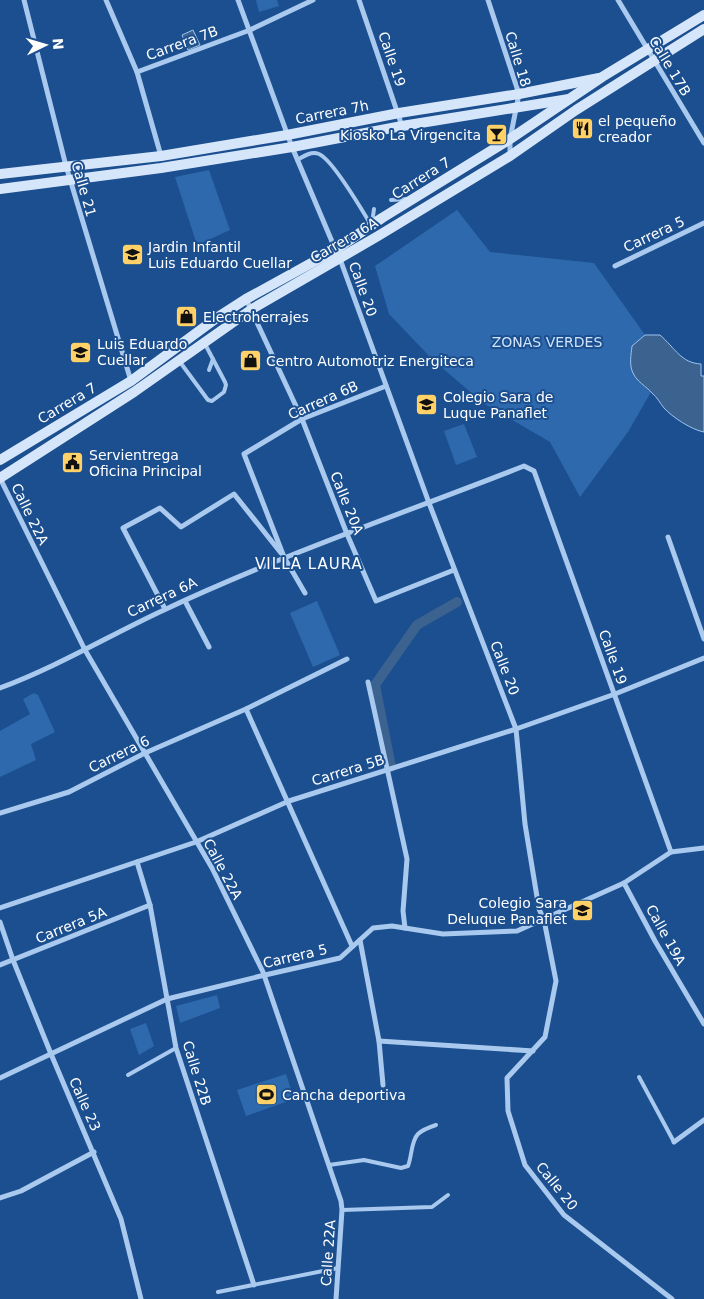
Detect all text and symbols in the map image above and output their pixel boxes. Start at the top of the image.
north arrow [20,20,70,70]
street label: Carrera 7B [144,23,220,63]
street label: Calle 19 [375,29,409,89]
street label: Calle 18 [502,29,534,89]
street label: Calle 17B [646,33,694,99]
text: N [49,37,66,50]
street label: Carrera 7h [294,97,370,127]
place label: el pequeño creador [598,113,676,145]
restaurant icon: el pequeño creador [570,117,594,141]
bar icon: Kiosko La Virgencita [485,123,509,147]
place label: Kiosko La Virgencita [340,127,481,143]
street label: Carrera 7 [389,154,453,202]
street label: Calle 21 [68,159,100,219]
street label: Carrera 5 [621,213,687,255]
street label: Carrera 6A [307,214,381,266]
place label: Jardin Infantil Luis Eduardo Cuellar [147,239,292,271]
school or university icon: Jardin Infantil Luis Eduardo Cuellar [120,243,144,267]
street label: Calle 20 [346,259,380,319]
shop icon: Electroherrajes [175,305,199,329]
place label: Electroherrajes [203,309,309,325]
park label: ZONAS VERDES [492,334,602,350]
place label: Luis Eduardo Cuellar [97,336,187,368]
school or university icon: Luis Eduardo Cuellar [69,340,93,364]
shop icon: Centro Automotriz Energiteca [238,349,262,373]
place label: Centro Automotriz Energiteca [266,353,474,369]
street label: Carrera 6B [285,377,361,423]
street label: Carrera 7 [35,379,99,427]
place label: Colegio Sara de Luque Panaflet [443,389,553,421]
school or university icon: Colegio Sara de Luque Panaflet [415,393,439,417]
place label: Servientrega Oficina Principal [89,447,202,479]
public building icon: Servientrega Oficina Principal [61,451,85,475]
street label: Calle 20A [327,469,367,537]
street label: Calle 22A [8,481,52,548]
district label: VILLA LAURA [255,555,363,573]
street label: Carrera 6A [125,574,200,620]
street label: Calle 19 [596,627,630,687]
street label: Calle 20 [487,639,523,697]
street label: Carrera 6 [86,732,152,776]
street label: Carrera 5B [310,751,386,789]
street label: Calle 22A [200,836,246,903]
place label: Colegio Sara Deluque Panaflet [447,895,568,927]
school or university icon: Colegio Sara Deluque Panaflet [571,899,595,923]
street label: Calle 19A [643,902,689,968]
street label: Carrera 5A [33,903,109,947]
street label: Carrera 5 [261,941,329,971]
street label: Calle 22B [180,1039,214,1107]
street label: Calle 23 [66,1075,104,1133]
sports icon: Cancha deportiva [254,1083,278,1107]
place label: Cancha deportiva [282,1087,406,1103]
street label: Calle 20 [533,1159,581,1213]
street label: Calle 22A [318,1219,338,1287]

